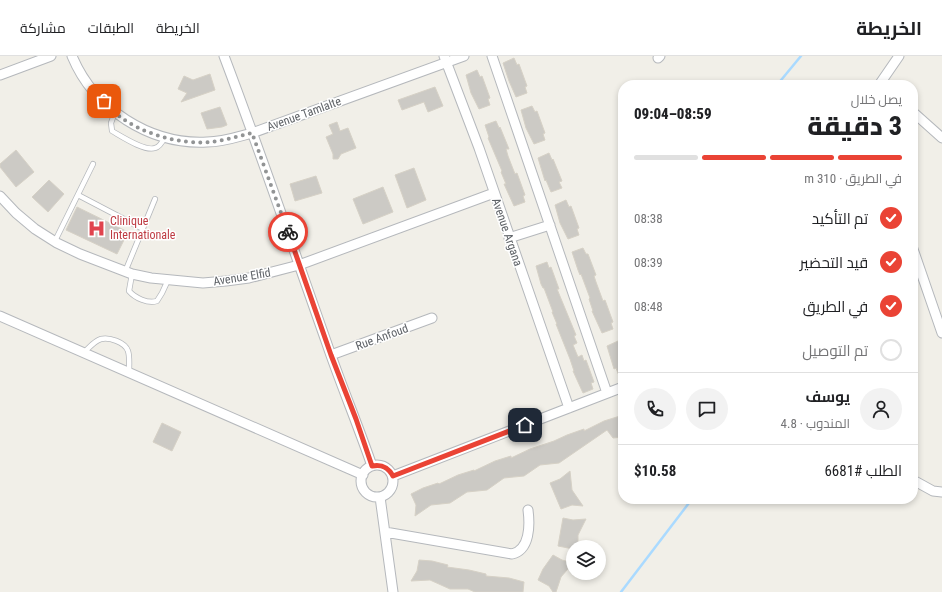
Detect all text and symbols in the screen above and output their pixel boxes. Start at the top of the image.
text: الخريطة [856,17,922,40]
text: مشاركة [20,20,66,36]
text: الطبقات [88,20,134,36]
text: الخريطة [156,20,200,36]
pin [87,84,121,118]
icon: bag [93,90,115,112]
text: يصل خلال [851,92,902,107]
street label: Avenue Tamlalte [265,94,343,134]
text: 08:59–09:04 [634,105,712,123]
text: 3 دقيقة [807,111,902,141]
text: في الطريق · 310 m [804,171,902,186]
street label: Avenue Argana [489,196,525,268]
icon: check [880,207,902,229]
text: تم التأكيد [812,210,868,228]
text: 08:38 [634,211,663,226]
courier [268,212,308,252]
place label: Clinique Internationale [110,214,176,242]
hospital icon: Clinique Internationale [87,218,107,238]
icon: bike [277,221,299,243]
icon: check [880,251,902,273]
text: قيد التحضير [800,254,868,272]
text: 08:39 [634,255,663,270]
street label: Avenue Elfid [212,266,272,288]
icon: check [880,295,902,317]
text: في الطريق [803,298,868,316]
text: 08:48 [634,299,663,314]
street label: Rue Anfoud [354,321,410,353]
text: تم التوصيل [802,342,868,360]
button: phone [634,388,676,430]
button: chat [686,388,728,430]
text: يوسف [805,388,850,406]
button: person [860,388,902,430]
pin [508,408,542,442]
icon: home [514,414,536,436]
text: المندوب · 4.8 [781,416,850,431]
text: $10.58 [634,462,676,480]
text: الطلب #6681 [824,462,902,480]
map controls [566,540,606,580]
button: layers [566,540,606,580]

